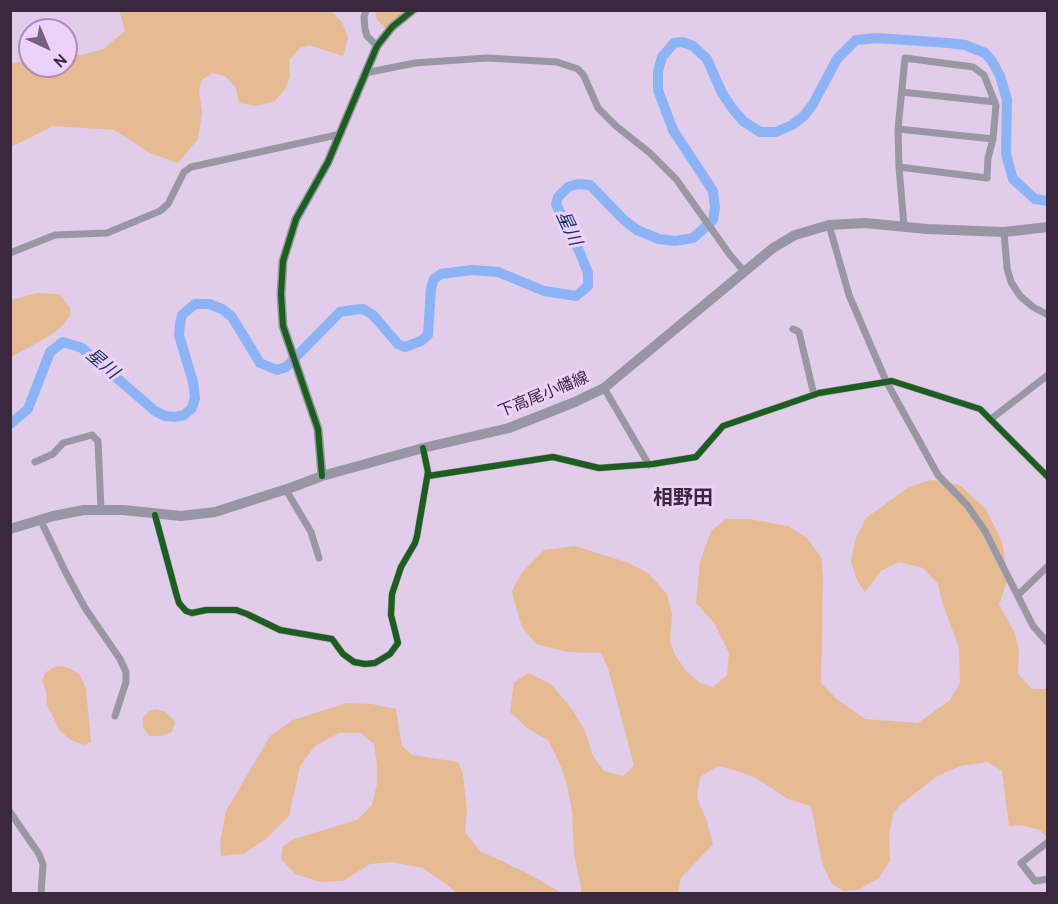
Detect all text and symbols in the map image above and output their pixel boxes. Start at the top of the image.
north arrow [18,18,78,78]
text: N [48,48,70,71]
water label: 星川 [550,208,584,250]
water label: 星川 [80,345,122,385]
street label: 下高尾小幡線 [496,369,592,423]
district label: 相野田 [653,488,713,512]

